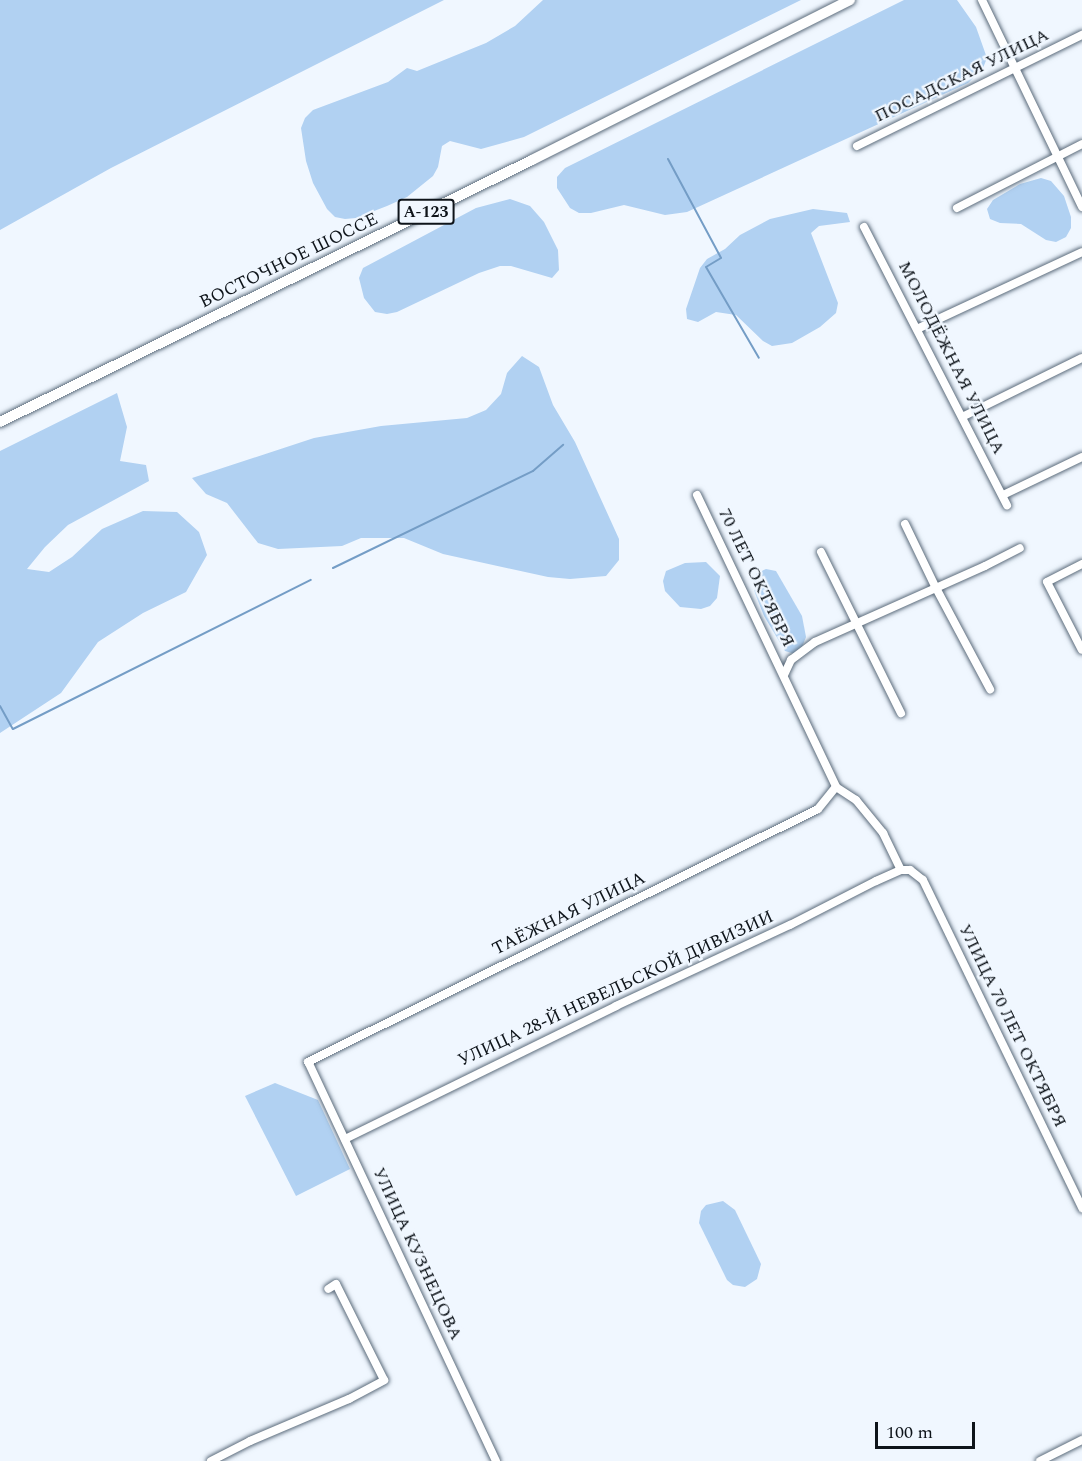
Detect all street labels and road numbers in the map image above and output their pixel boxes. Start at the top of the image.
street label: ПОСАДСКАЯ УЛИЦА [871,24,1053,128]
road number: А-123 [398,199,454,225]
street label: ВОСТОЧНОЕ ШОССЕ [196,208,382,314]
street label: МОЛОДЁЖНАЯ УЛИЦА [893,258,1009,458]
street label: 70 ЛЕТ ОКТЯБРЯ [713,505,799,651]
street label: ТАЁЖНАЯ УЛИЦА [489,868,649,960]
street label: УЛИЦА 28-Й НЕВЕЛЬСКОЙ ДИВИЗИИ [455,906,777,1072]
street label: УЛИЦА 70 ЛЕТ ОКТЯБРЯ [953,921,1071,1131]
street label: УЛИЦА КУЗНЕЦОВА [367,1164,467,1344]

